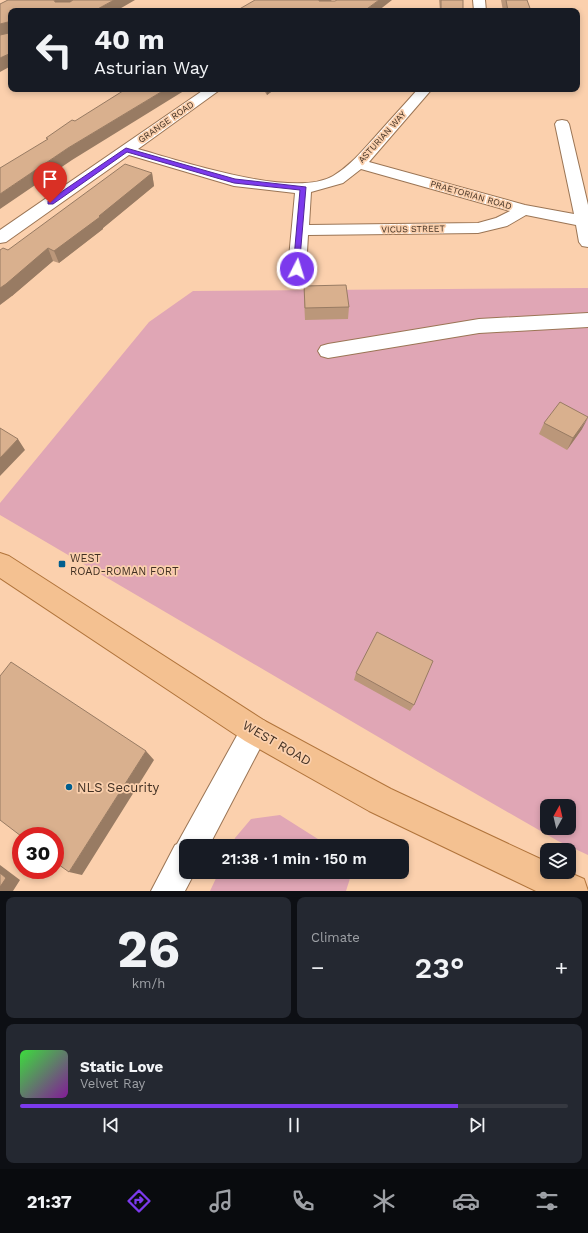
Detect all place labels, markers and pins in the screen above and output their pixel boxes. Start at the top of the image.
pin [33,162,67,203]
place label: WEST ROAD-ROMAN FORT [70,552,179,578]
marker: WEST ROAD-ROMAN FORT [57,559,67,569]
place label: NLS Security [77,780,159,795]
marker: NLS Security [64,782,74,792]

